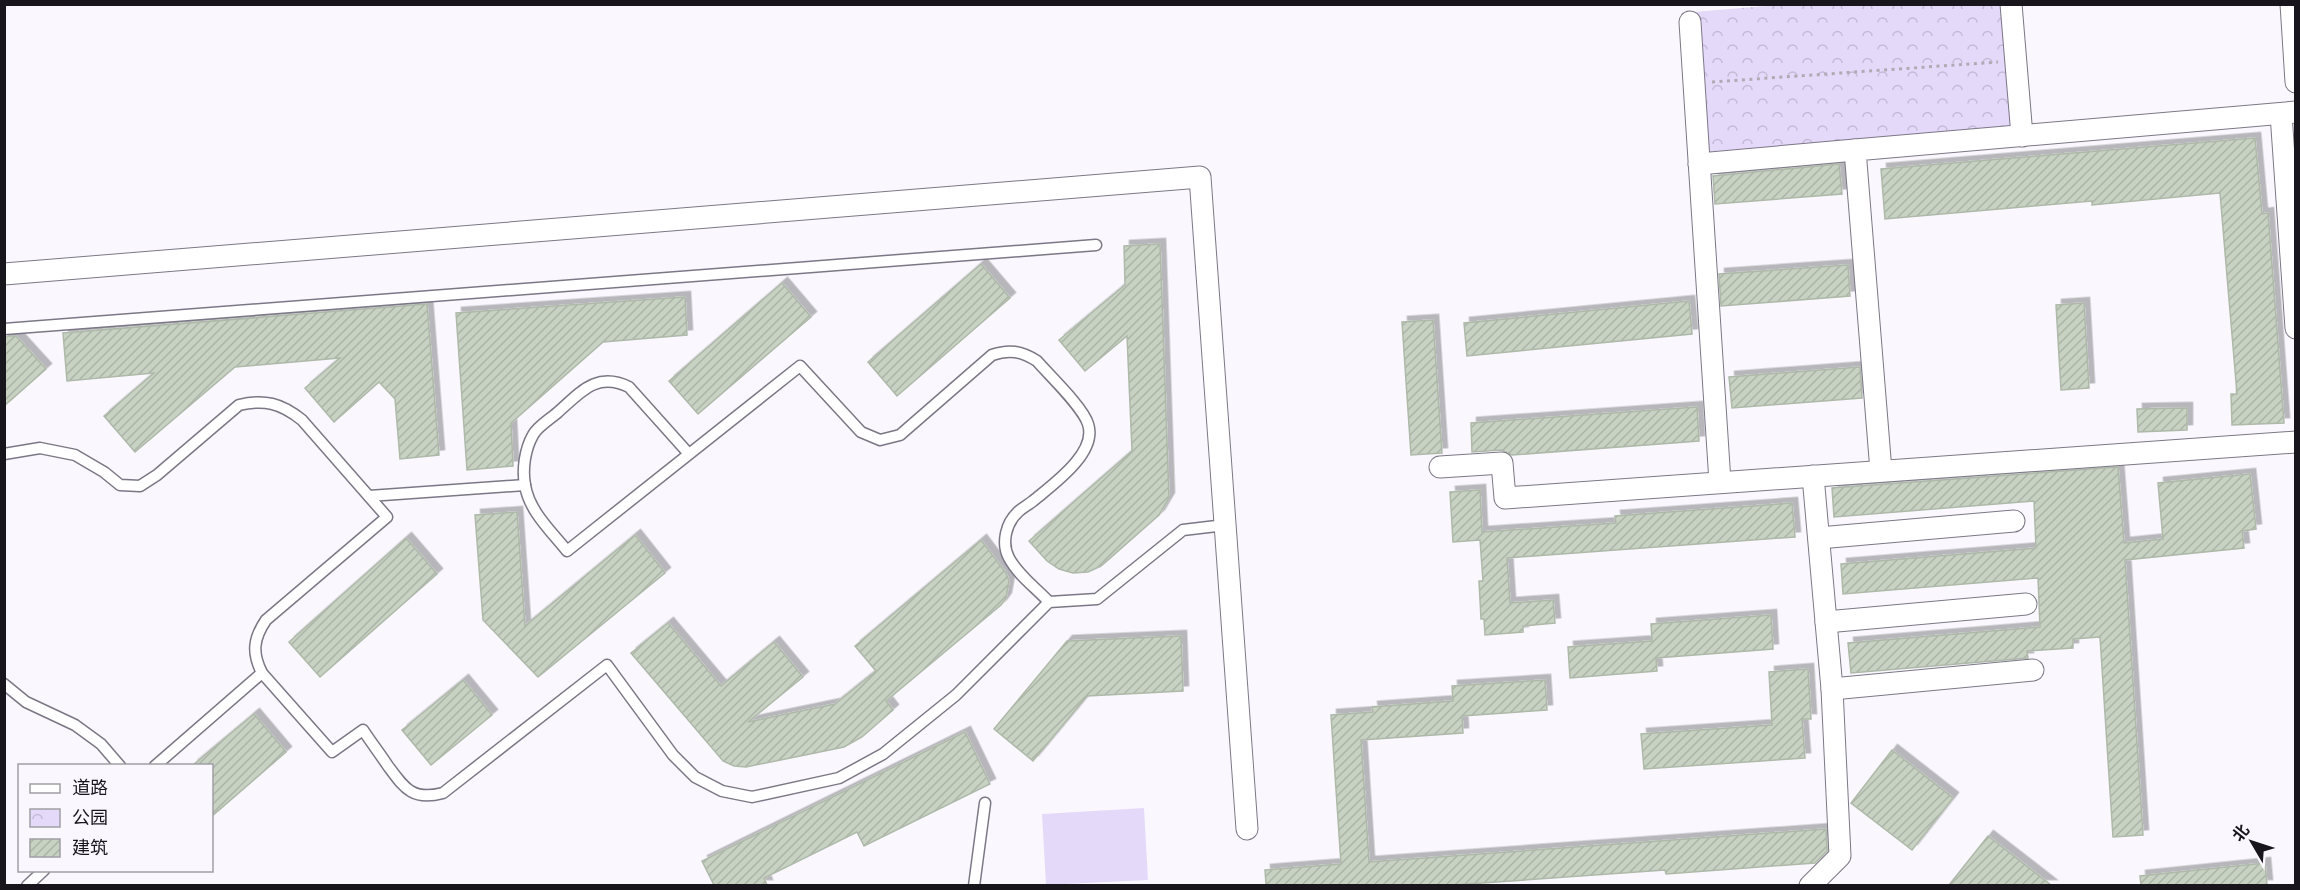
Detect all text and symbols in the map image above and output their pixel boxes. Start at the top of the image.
legend [18,764,213,872]
text: 道路 [72,776,108,799]
text: 公园 [72,806,108,829]
north arrow [2222,812,2282,872]
text: 北 [2228,820,2253,845]
text: 建筑 [72,836,108,859]

